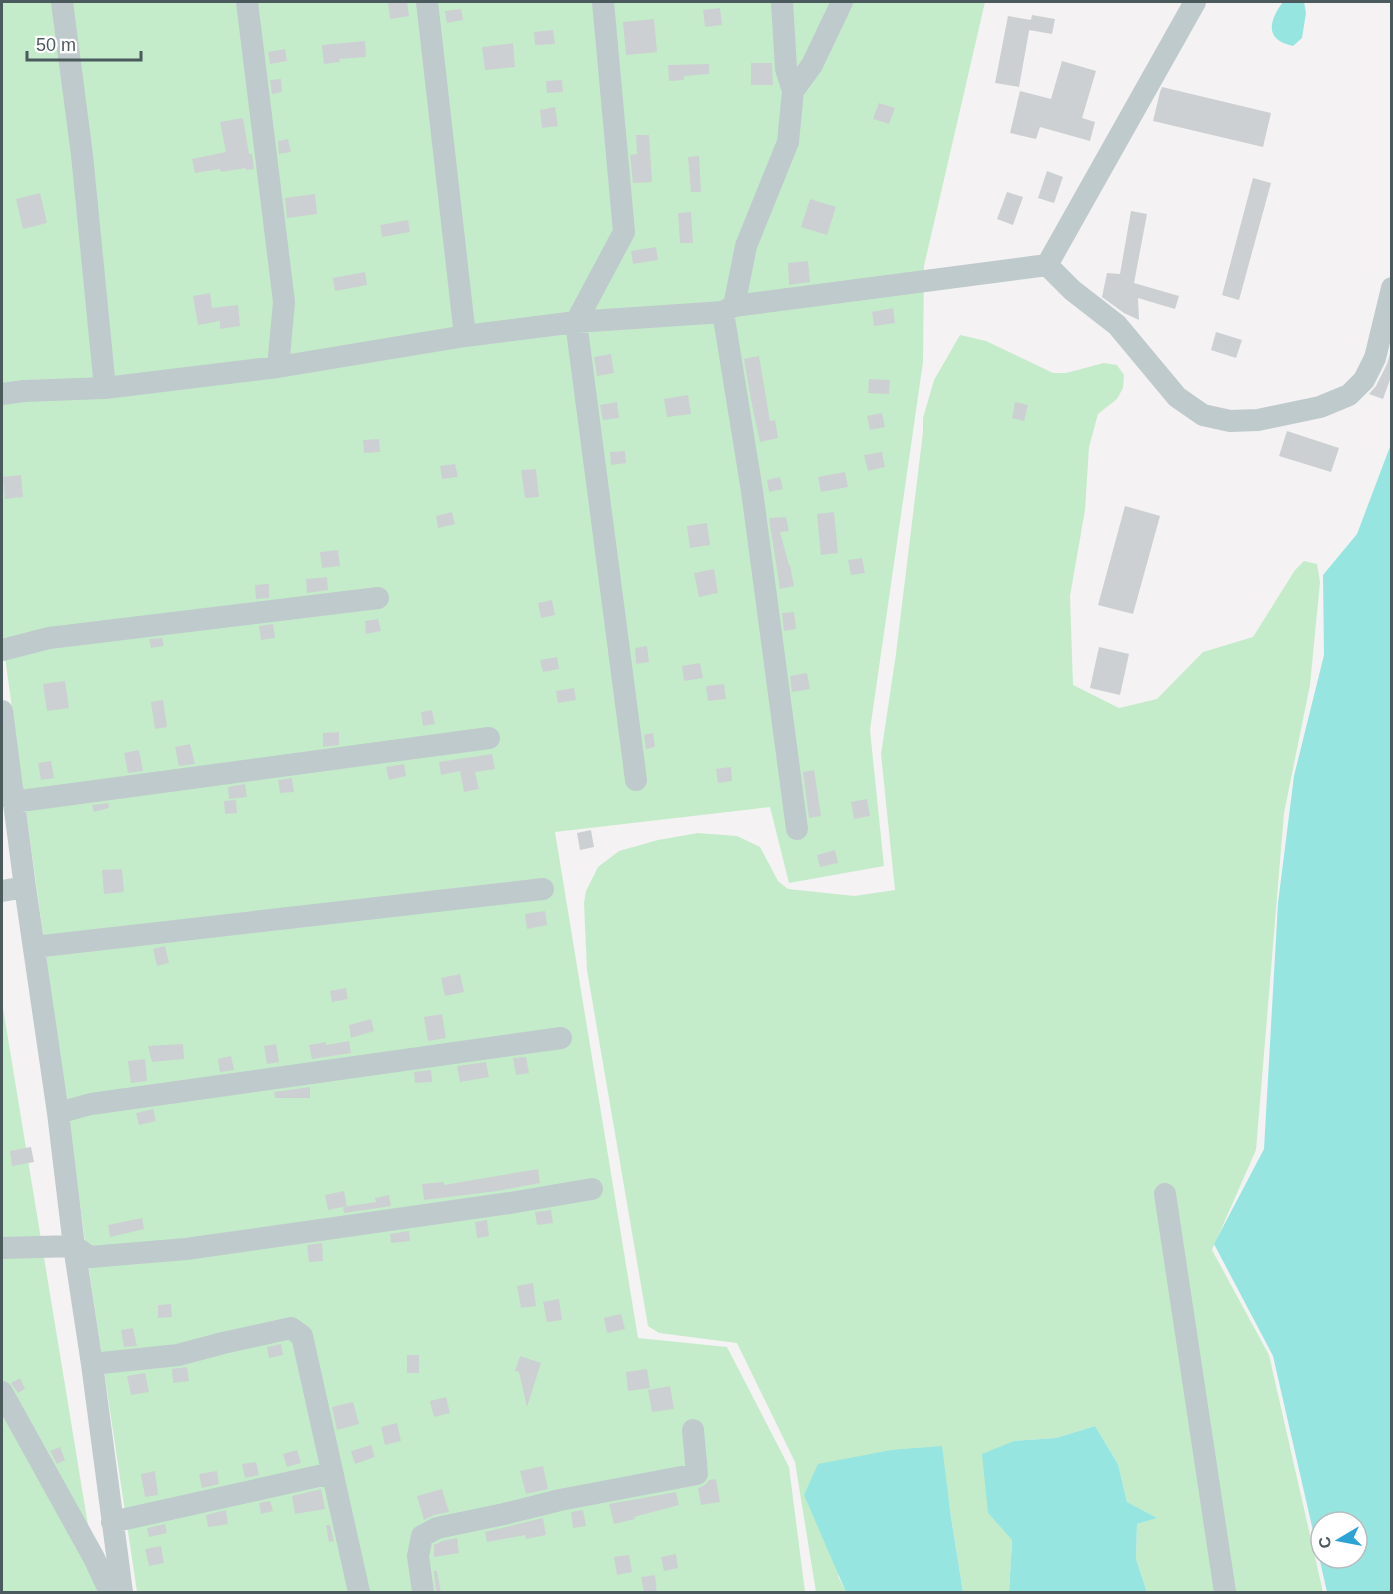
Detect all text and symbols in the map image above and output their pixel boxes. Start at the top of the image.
scale bar [27,24,141,62]
text: 50 m [36,35,76,55]
north arrow [1309,1510,1369,1570]
text: С [1315,1535,1334,1550]

